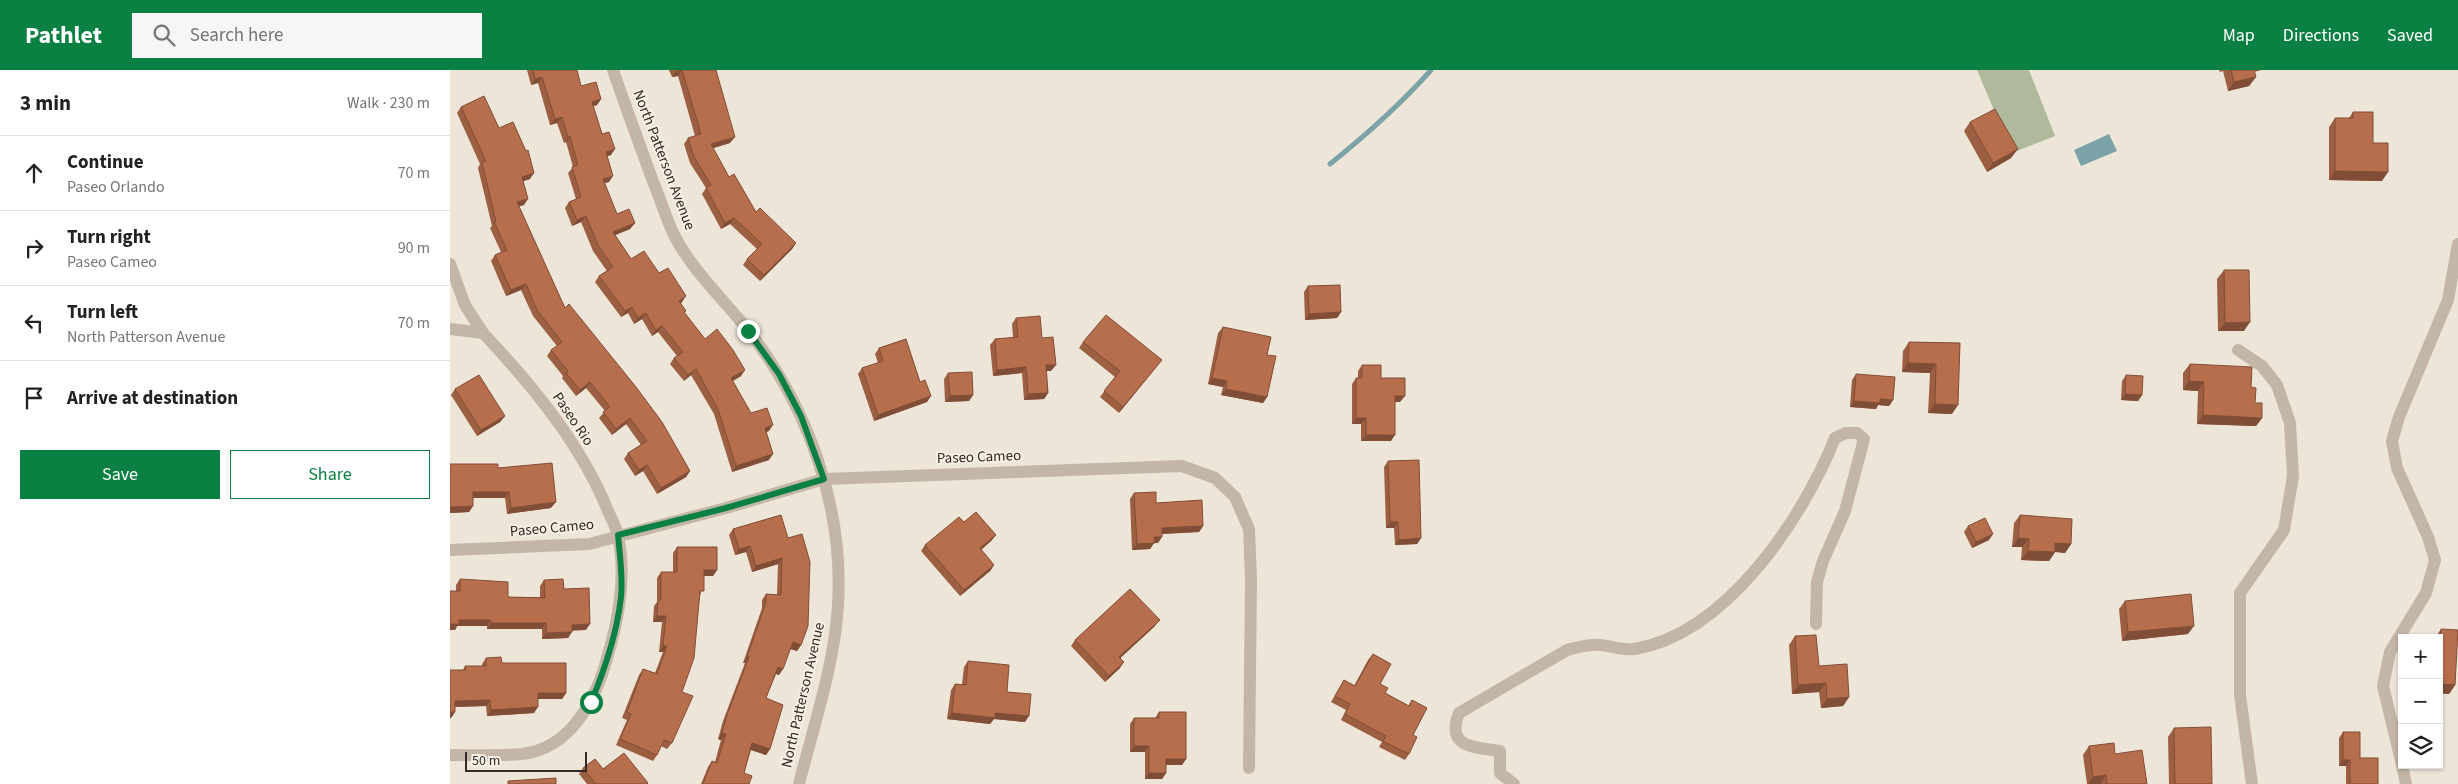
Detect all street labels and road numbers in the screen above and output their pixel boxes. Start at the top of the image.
street label: North Patterson Avenue [628,87,700,233]
street label: Paseo Rio [547,388,599,450]
street label: Paseo Cameo [936,445,1022,469]
street label: Paseo Cameo [509,514,595,542]
street label: North Patterson Avenue [776,620,830,770]

